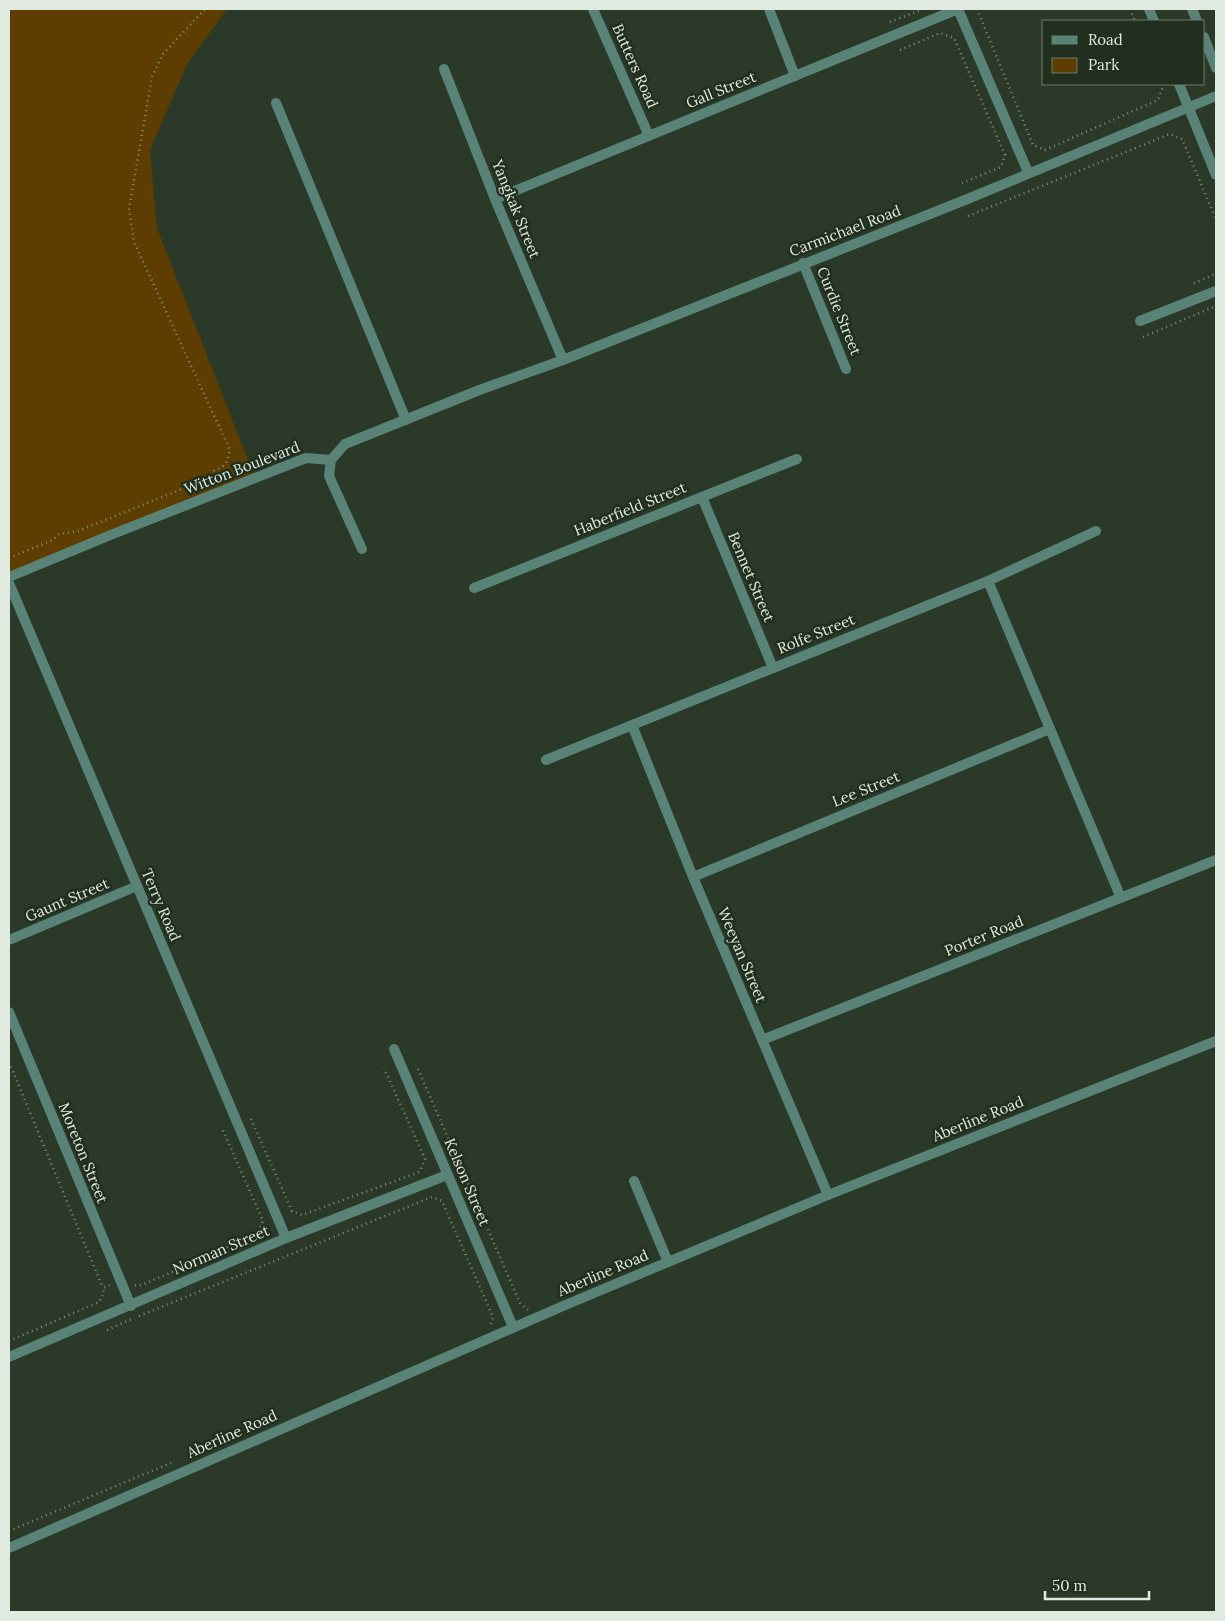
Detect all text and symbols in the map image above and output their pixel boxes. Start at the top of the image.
legend [1042,20,1205,85]
street label: Butters Road [608,21,663,111]
text: Road [1088,30,1123,49]
text: Park [1088,55,1119,74]
street label: Gall Street [683,67,759,112]
street label: Yangkak Street [488,156,545,261]
street label: Carmichael Road [786,201,903,261]
street label: Curdie Street [813,264,866,358]
street label: Witton Boulevard [181,437,302,498]
street label: Haberfield Street [571,477,689,540]
street label: Bennet Street [724,529,779,625]
street label: Rolfe Street [774,609,857,658]
street label: Lee Street [829,766,903,811]
street label: Terry Road [138,866,185,944]
street label: Gaunt Street [22,873,112,926]
street label: Weeyan Street [714,904,771,1005]
street label: Porter Road [942,911,1026,960]
street label: Aberline Road [928,1092,1026,1146]
street label: Moreton Street [55,1100,112,1206]
street label: Kelson Street [440,1135,495,1229]
street label: Norman Street [170,1221,272,1278]
street label: Aberline Road [554,1245,651,1301]
street label: Aberline Road [183,1405,280,1462]
scale bar [1045,1568,1149,1600]
text: 50 m [1052,1576,1087,1595]

